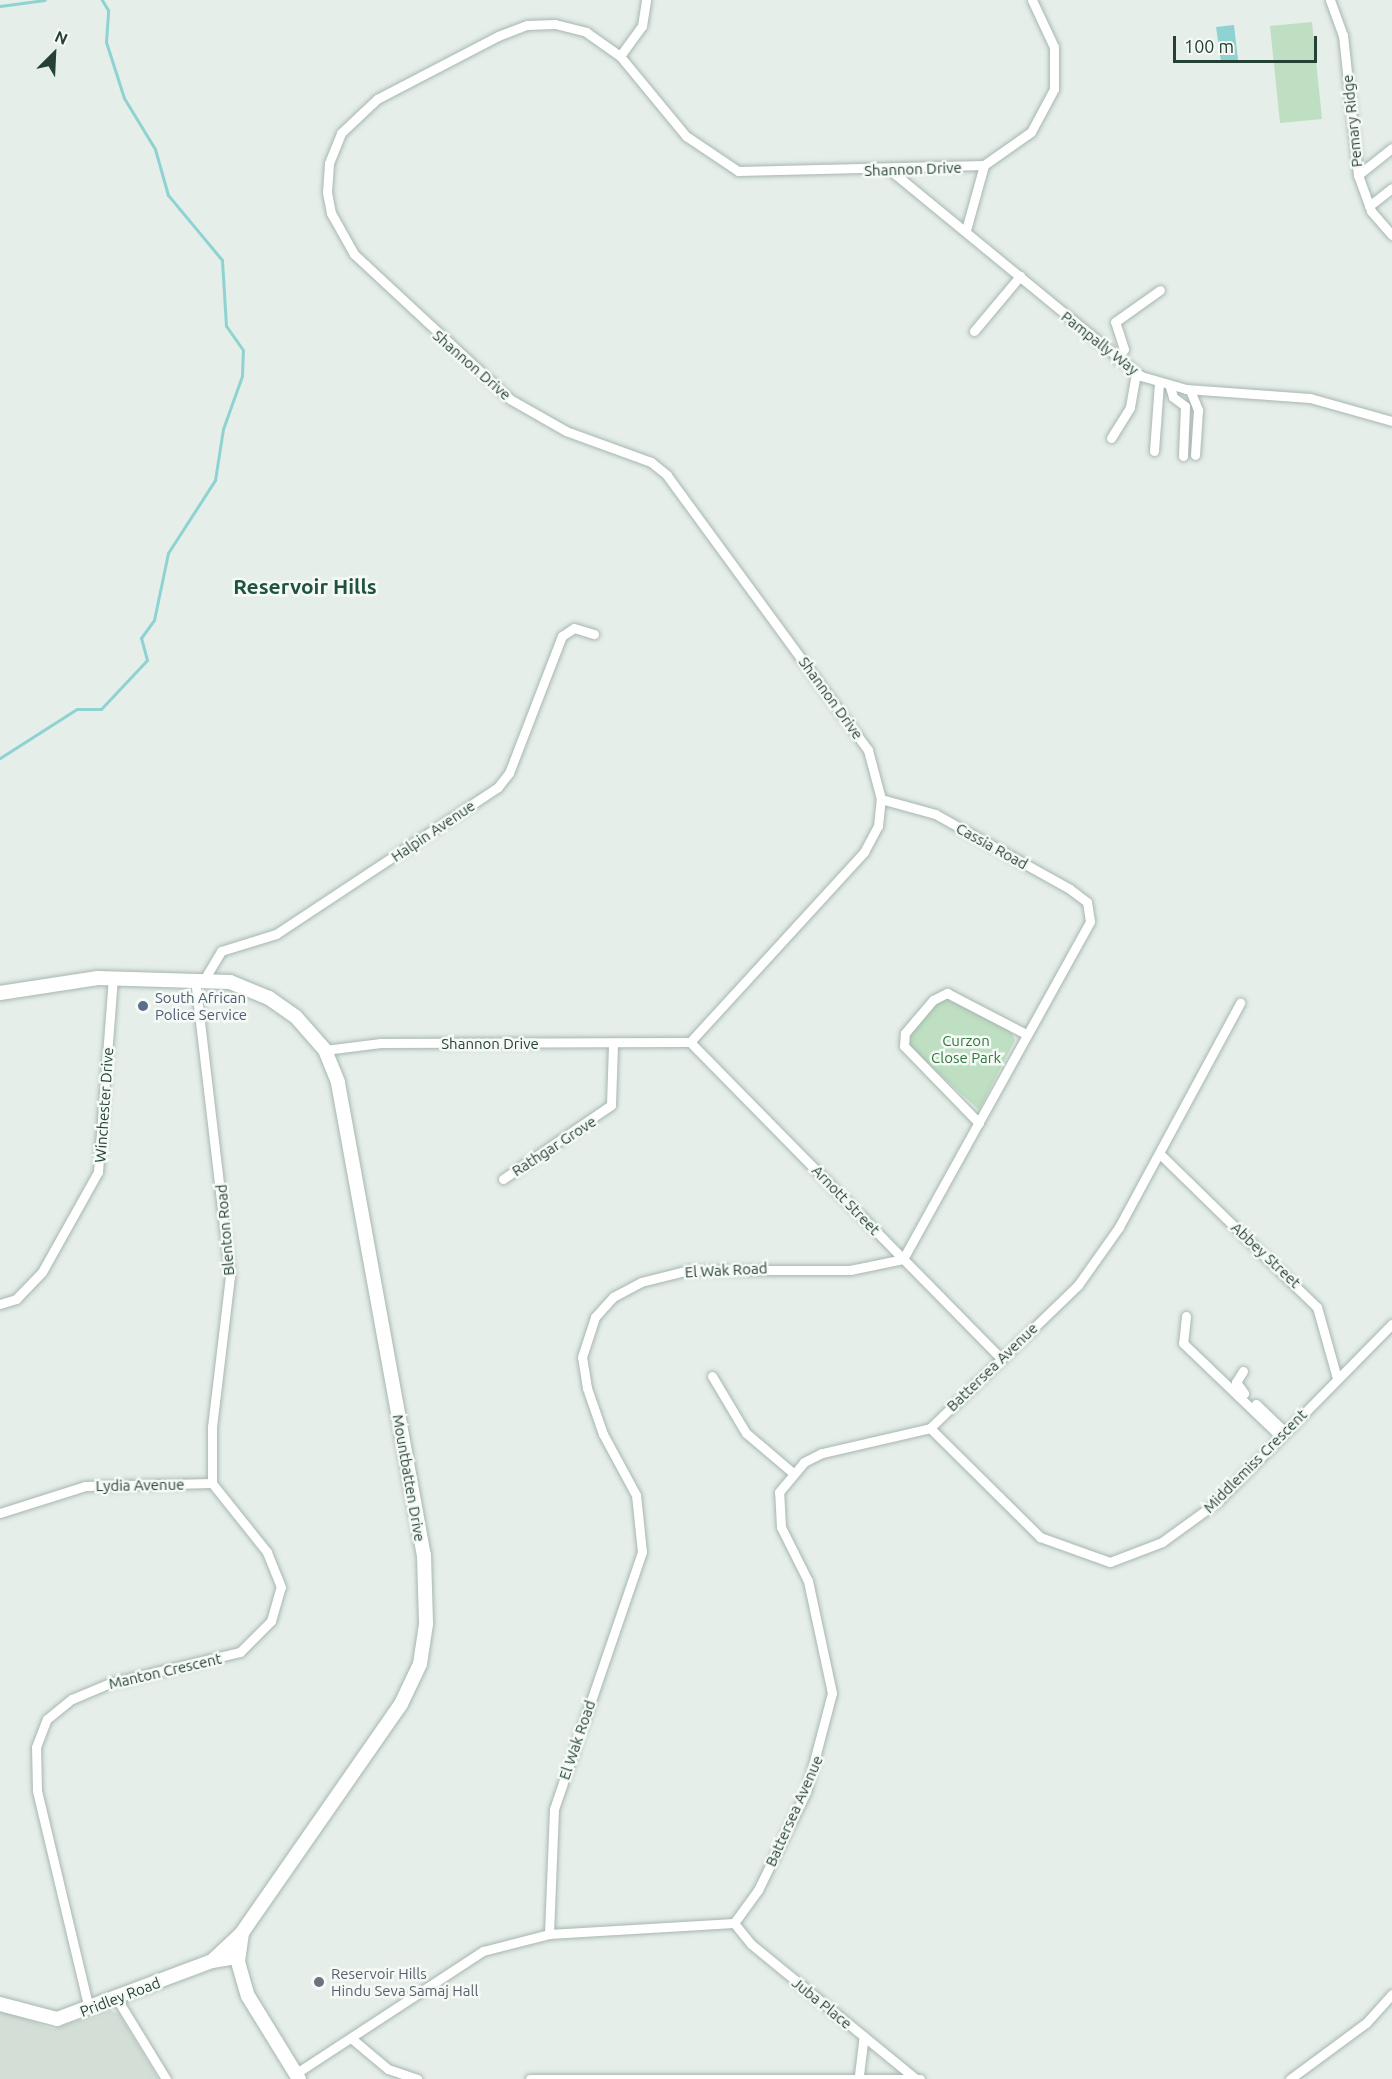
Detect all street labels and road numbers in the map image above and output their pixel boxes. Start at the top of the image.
street label: Pemary Ridge [1338,74,1366,168]
street label: Shannon Drive [864,158,962,180]
street label: Pampally Way [1058,307,1142,379]
street label: Shannon Drive [429,326,515,404]
street label: Shannon Drive [795,653,867,743]
street label: Halpin Avenue [388,796,478,866]
street label: Cassia Road [953,819,1031,873]
street label: Shannon Drive [441,1035,539,1053]
street label: Winchester Drive [91,1047,117,1163]
street label: Rathgar Grove [508,1112,600,1180]
street label: Arnott Street [808,1161,884,1239]
street label: Blenton Road [212,1184,238,1276]
street label: Abbey Street [1228,1218,1304,1292]
street label: El Wak Road [684,1259,768,1281]
street label: Battersea Avenue [943,1319,1041,1415]
street label: Middlemiss Crescent [1200,1406,1310,1516]
street label: Mountbatten Drive [389,1413,429,1543]
street label: Lydia Avenue [95,1475,185,1495]
street label: Manton Crescent [107,1649,223,1693]
street label: El Wak Road [555,1698,599,1782]
street label: Battersea Avenue [761,1753,827,1869]
street label: Pridley Road [77,1973,163,2021]
street label: Juba Place [788,1973,856,2033]

